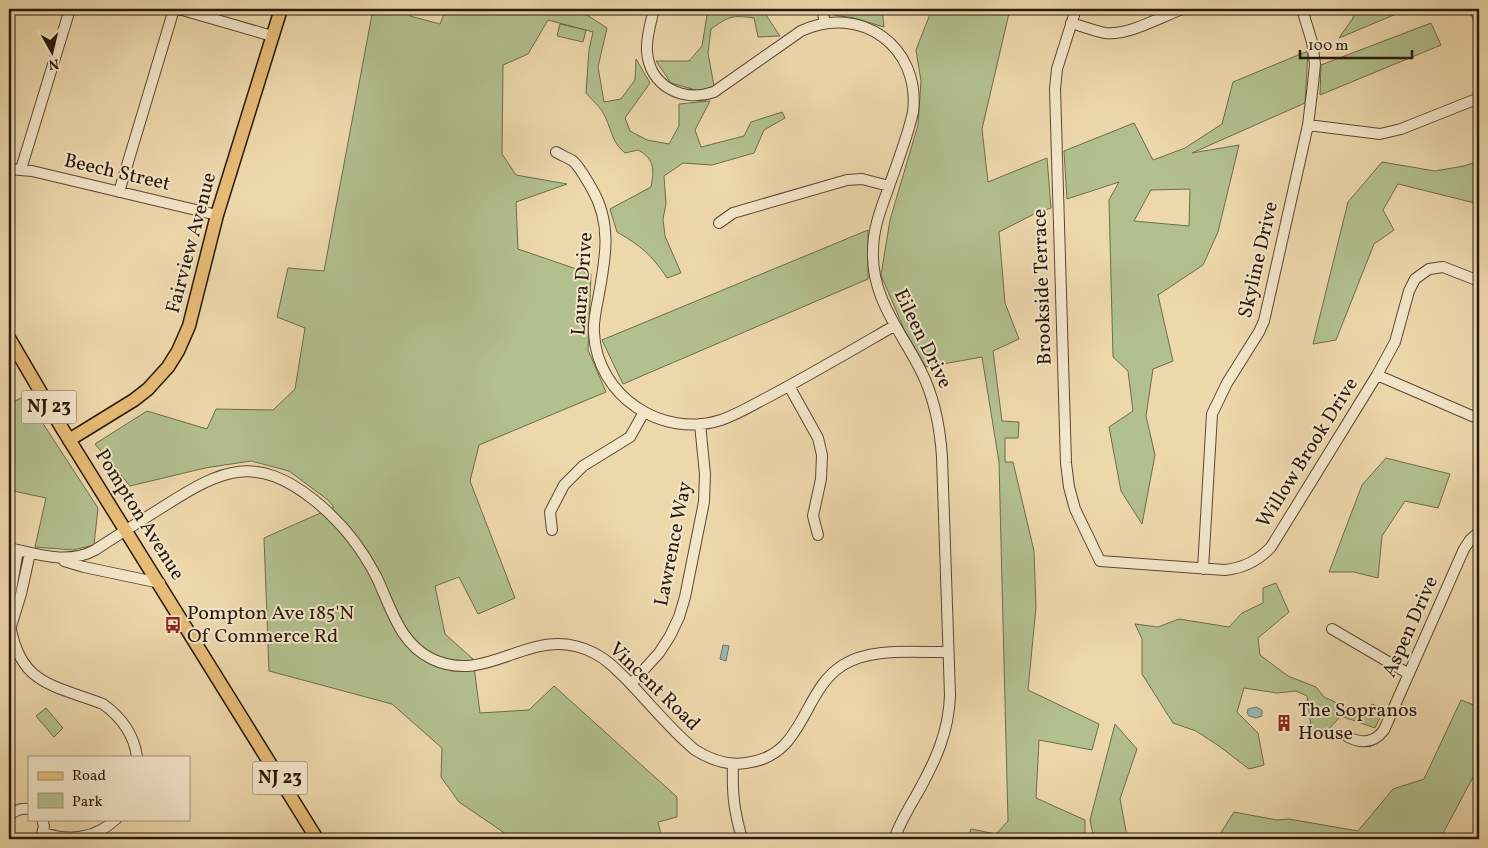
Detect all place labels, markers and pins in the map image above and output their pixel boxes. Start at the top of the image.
place label: Pompton Ave 185'N Of Commerce Rd [187,600,354,651]
bus stop icon: Pompton Ave 185'N Of Commerce Rd [163,615,183,635]
place label: The Sopranos House [1298,697,1417,748]
building icon: The Sopranos House [1274,713,1294,733]

